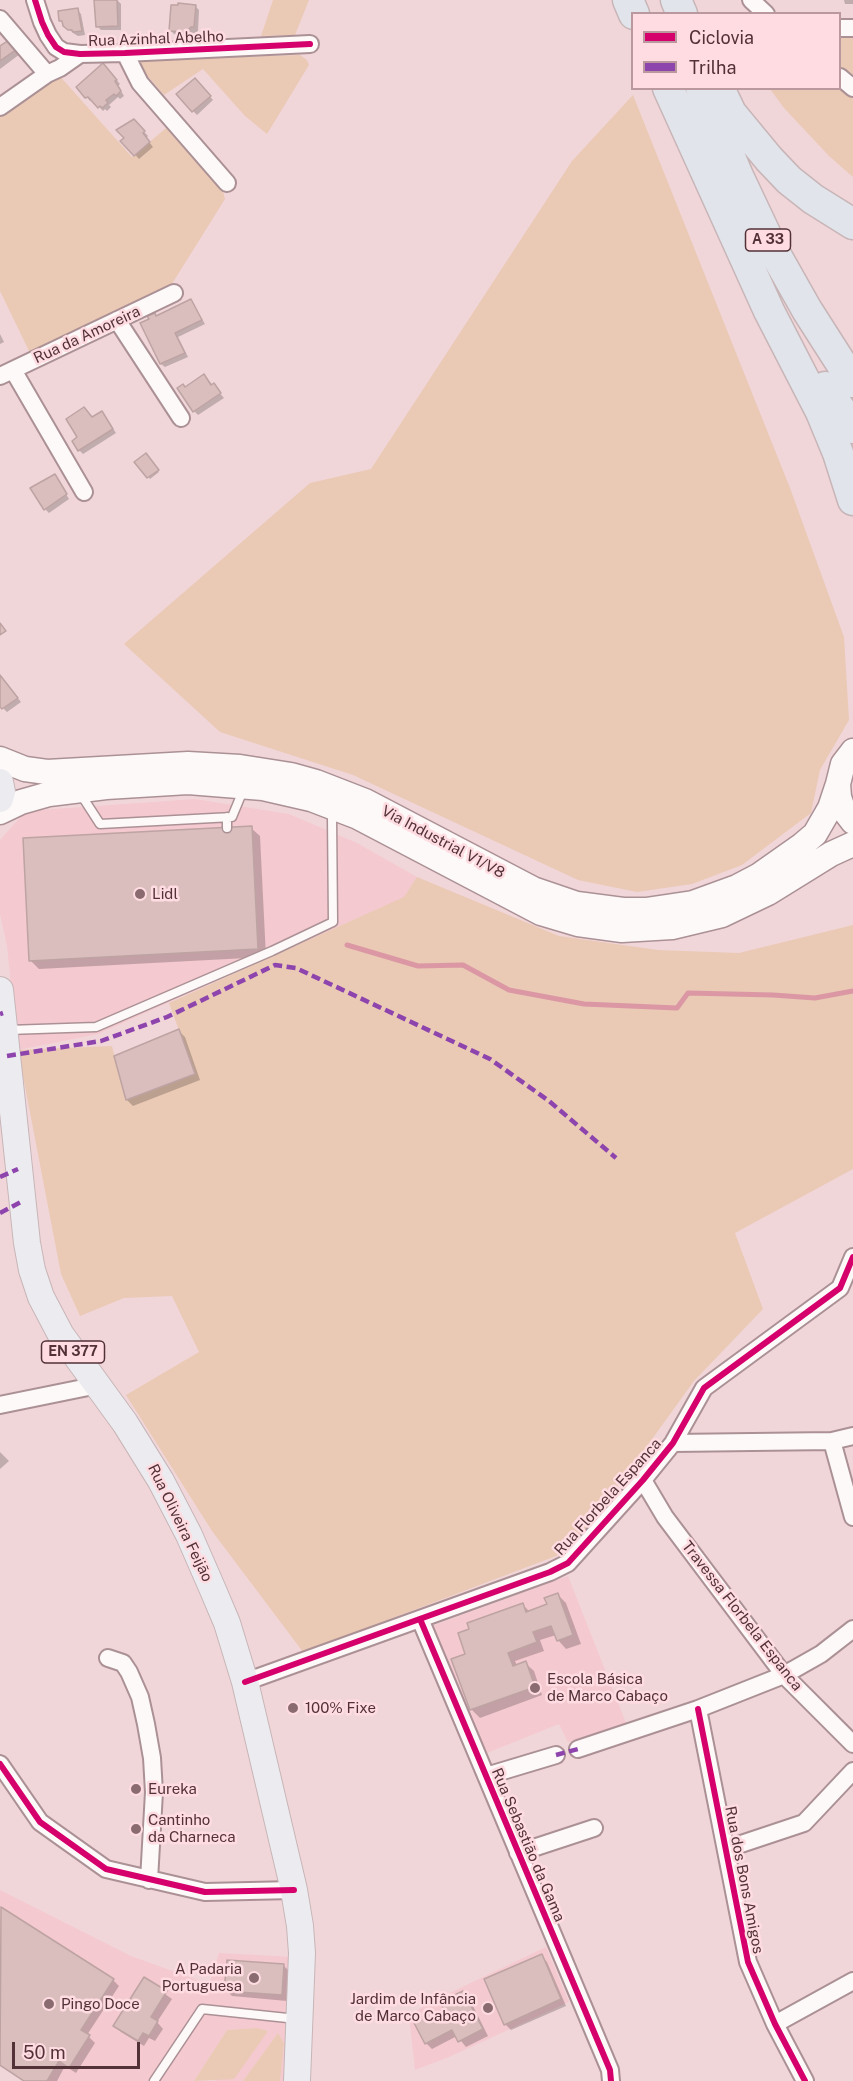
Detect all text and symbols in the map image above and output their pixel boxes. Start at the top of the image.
legend [631,12,841,90]
text: Ciclovia [689,27,754,48]
street label: Rua Azinhal Abelho [88,28,224,50]
text: Trilha [689,57,736,78]
road number: A 33 [746,229,790,251]
street label: Rua da Amoreira [31,302,143,368]
street label: Via Industrial V1/V8 [378,802,508,882]
place label: Lidl [152,885,178,903]
marker: Lidl [133,887,147,901]
road number: EN 377 [42,1341,104,1363]
street label: Rua Florbela Espanca [551,1435,665,1559]
street label: Rua Oliveira Feijão [144,1461,216,1585]
street label: Travessa Florbela Espanca [678,1537,806,1695]
place label: Escola Básica de Marco Cabaço [547,1670,668,1705]
marker: Escola Básica de Marco Cabaço [528,1681,542,1695]
place label: 100% Fixe [305,1699,376,1717]
marker: 100% Fixe [286,1701,300,1715]
street label: Rua Sebastião da Gama [487,1765,569,1925]
place label: Eureka [148,1780,197,1798]
marker: Eureka [129,1782,143,1796]
street label: Rua dos Bons Amigos [721,1805,767,1955]
place label: Cantinho da Charneca [148,1811,235,1846]
marker: Cantinho da Charneca [129,1822,143,1836]
place label: A Padaria Portuguesa [162,1960,242,1995]
marker: A Padaria Portuguesa [247,1971,261,1985]
place label: Jardim de Infância de Marco Cabaço [350,1990,476,2025]
place label: Pingo Doce [61,1995,140,2013]
marker: Pingo Doce [42,1997,56,2011]
marker: Jardim de Infância de Marco Cabaço [481,2001,495,2015]
scale bar [15,2030,142,2068]
text: 50 m [23,2042,66,2063]

